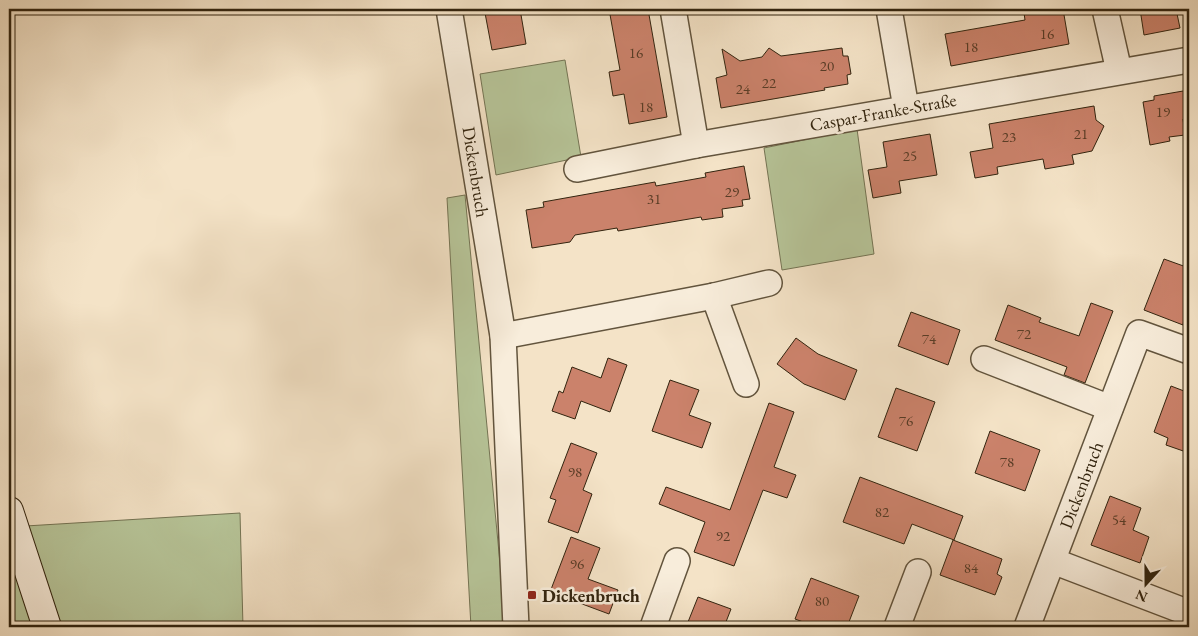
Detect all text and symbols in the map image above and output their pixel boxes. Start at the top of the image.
house number: 16 [1040,24,1054,43]
house number: 18 [964,37,978,56]
house number: 16 [629,43,643,62]
house number: 20 [820,56,834,75]
house number: 22 [762,73,777,92]
house number: 24 [736,79,751,98]
street label: Caspar-Franke-Straße [808,88,958,136]
house number: 18 [639,97,653,116]
house number: 19 [1156,102,1170,121]
house number: 21 [1074,124,1088,143]
street label: Dickenbruch [457,125,495,219]
house number: 23 [1002,127,1016,146]
house number: 25 [903,146,917,165]
house number: 29 [725,182,739,201]
house number: 31 [647,189,661,208]
house number: 72 [1017,324,1032,343]
house number: 74 [922,329,937,348]
house number: 76 [899,411,913,430]
street label: Dickenbruch [1054,438,1108,532]
house number: 78 [1000,452,1014,471]
house number: 98 [568,462,582,481]
house number: 82 [875,502,890,521]
house number: 54 [1112,510,1127,529]
house number: 92 [716,526,731,545]
house number: 96 [570,554,584,573]
house number: 84 [964,558,979,577]
north arrow [1120,558,1170,608]
place label: Dickenbruch [542,584,640,607]
text: N [1132,585,1150,607]
marker: Dickenbruch [526,589,538,601]
house number: 80 [815,591,829,610]

